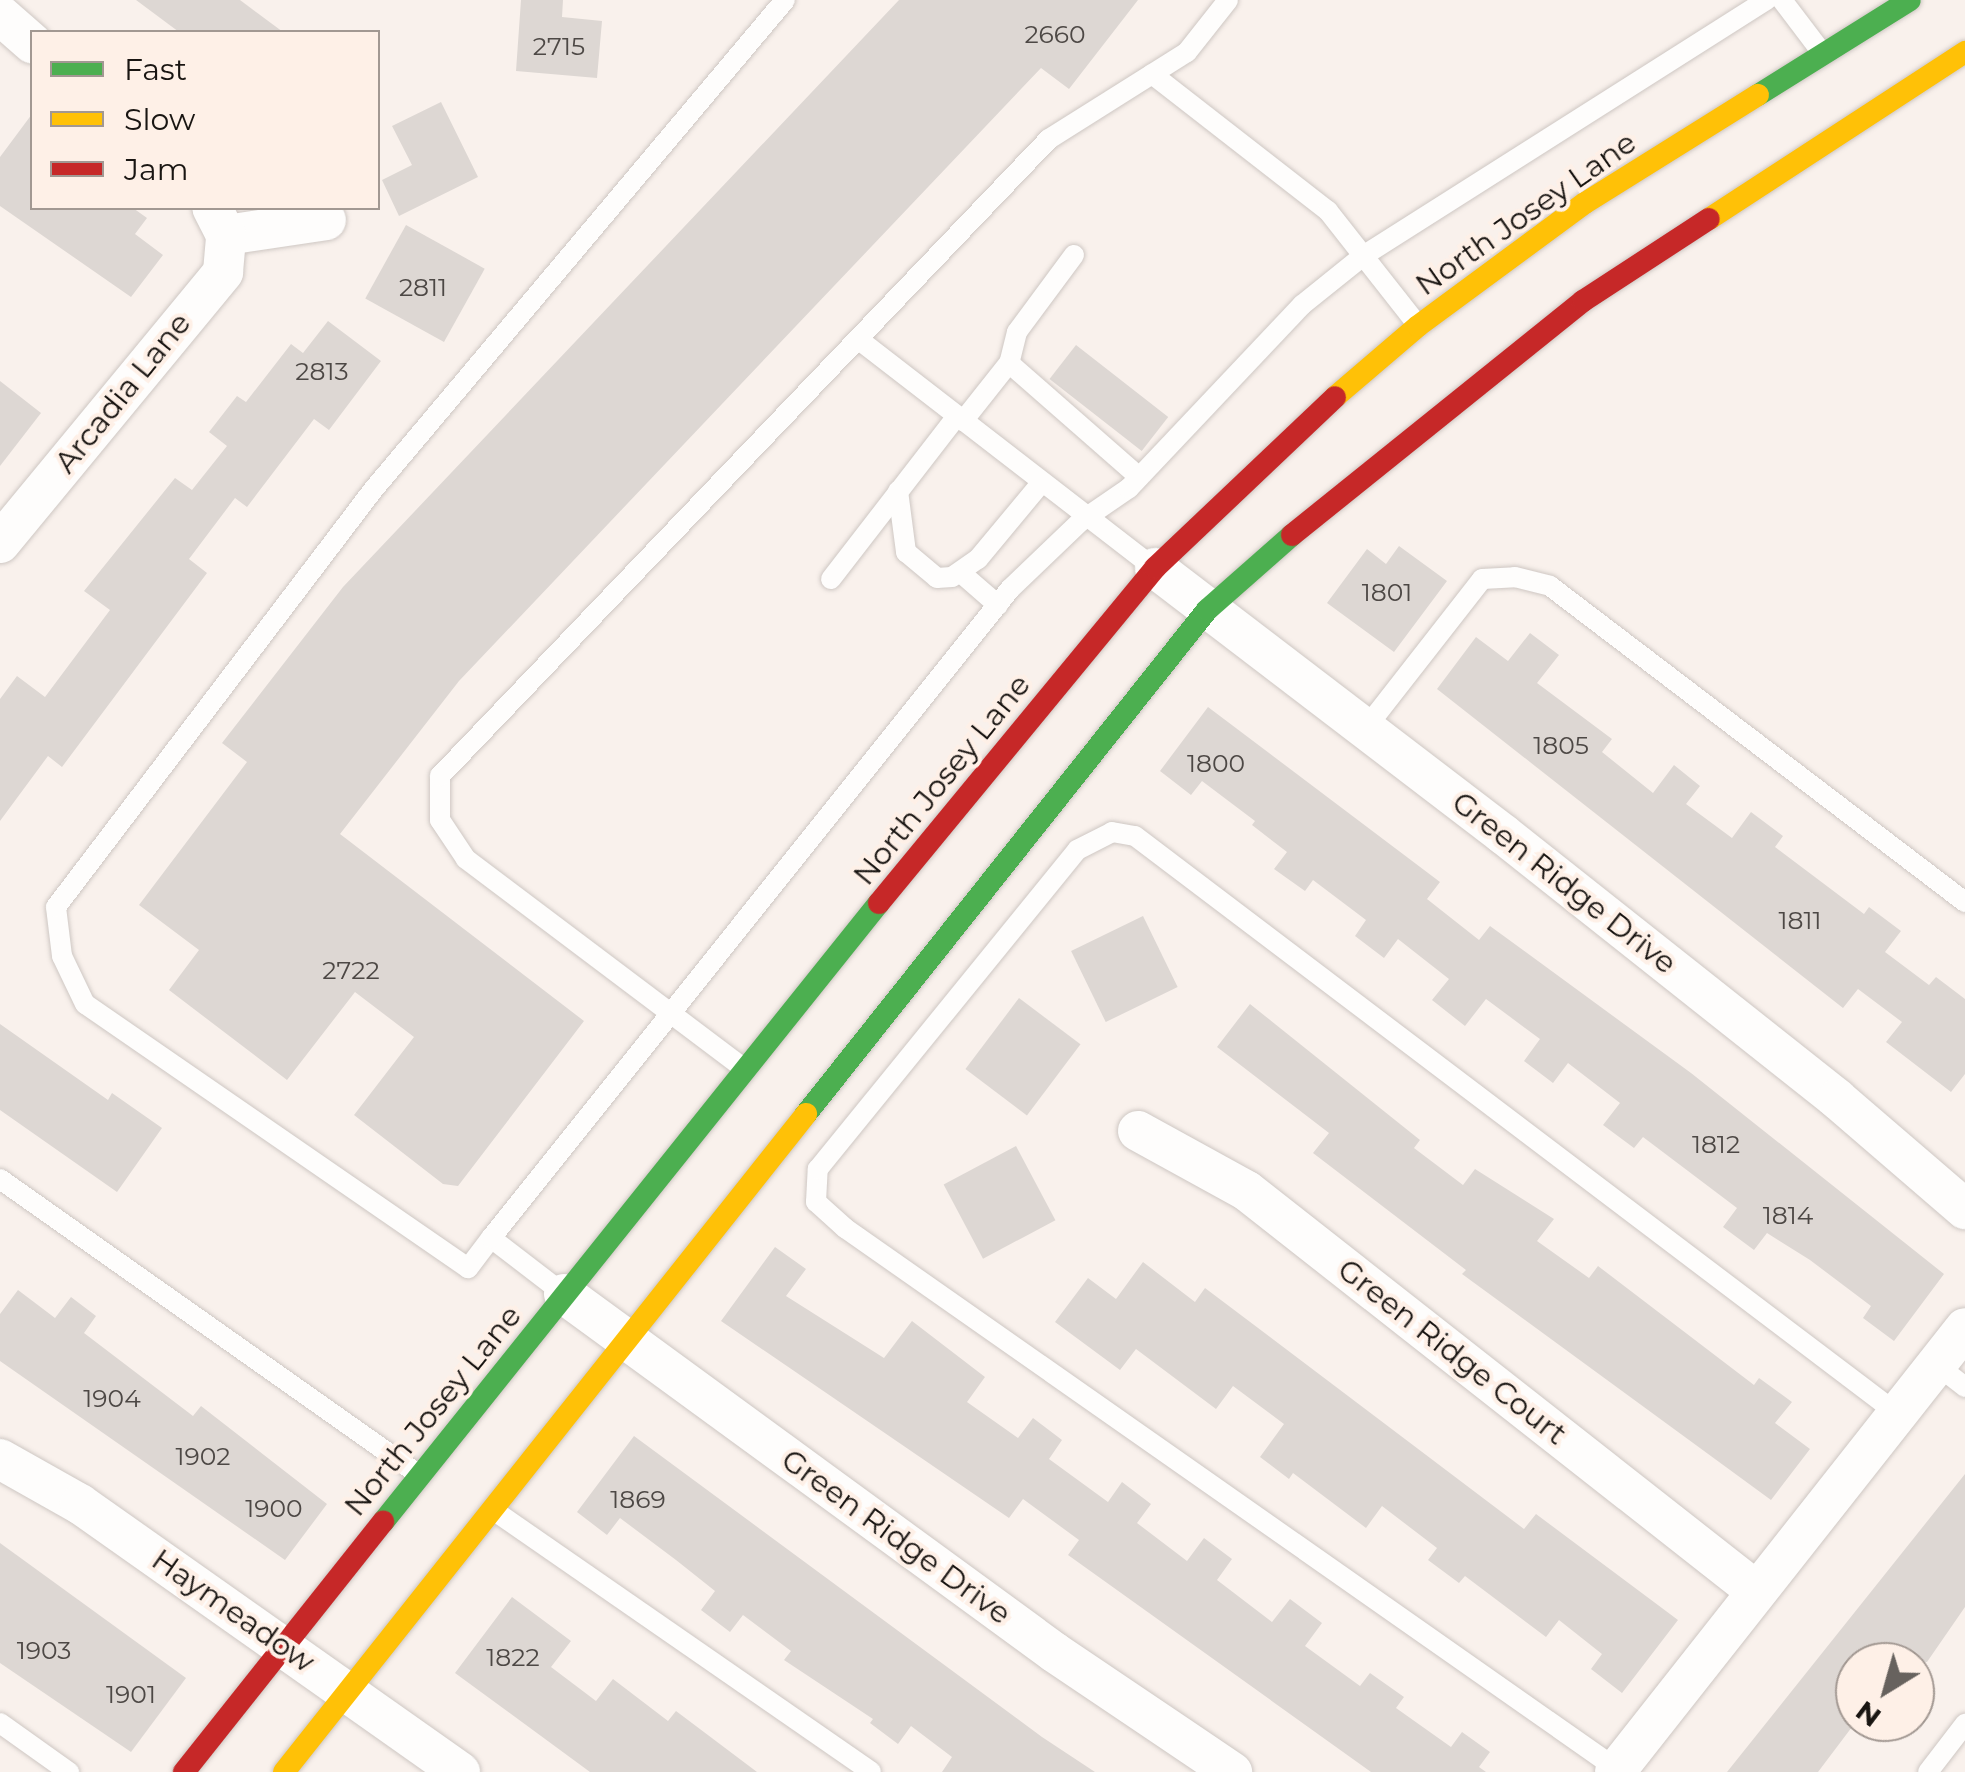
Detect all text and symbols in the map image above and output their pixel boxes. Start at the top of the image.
house number: 2660 [1024,19,1086,49]
legend [30,30,380,210]
house number: 2715 [533,31,585,61]
text: Fast [124,51,187,88]
text: Slow [124,101,195,138]
street label: North Josey Lane [1409,125,1643,303]
text: Jam [124,151,189,188]
house number: 2811 [399,272,447,302]
street label: Arcadia Lane [47,306,199,480]
house number: 2813 [295,356,349,386]
house number: 1801 [1362,577,1412,607]
street label: North Josey Lane [846,668,1038,892]
house number: 1805 [1533,730,1589,760]
house number: 1800 [1187,748,1245,778]
street label: Green Ridge Drive [1445,784,1683,982]
house number: 1811 [1778,905,1822,935]
house number: 2722 [322,955,380,985]
house number: 1812 [1692,1129,1740,1159]
house number: 1814 [1763,1200,1813,1230]
street label: Green Ridge Court [1331,1252,1573,1452]
street label: North Josey Lane [337,1299,529,1523]
house number: 1904 [83,1383,141,1413]
house number: 1902 [176,1441,230,1471]
street label: Green Ridge Drive [774,1442,1018,1632]
house number: 1869 [610,1484,666,1514]
house number: 1900 [245,1493,303,1523]
street label: Haymeadow [145,1542,321,1680]
house number: 1903 [17,1635,71,1665]
house number: 1822 [486,1642,540,1672]
north arrow [1835,1642,1935,1742]
house number: 1901 [106,1679,156,1709]
text: N [1849,1694,1887,1735]

